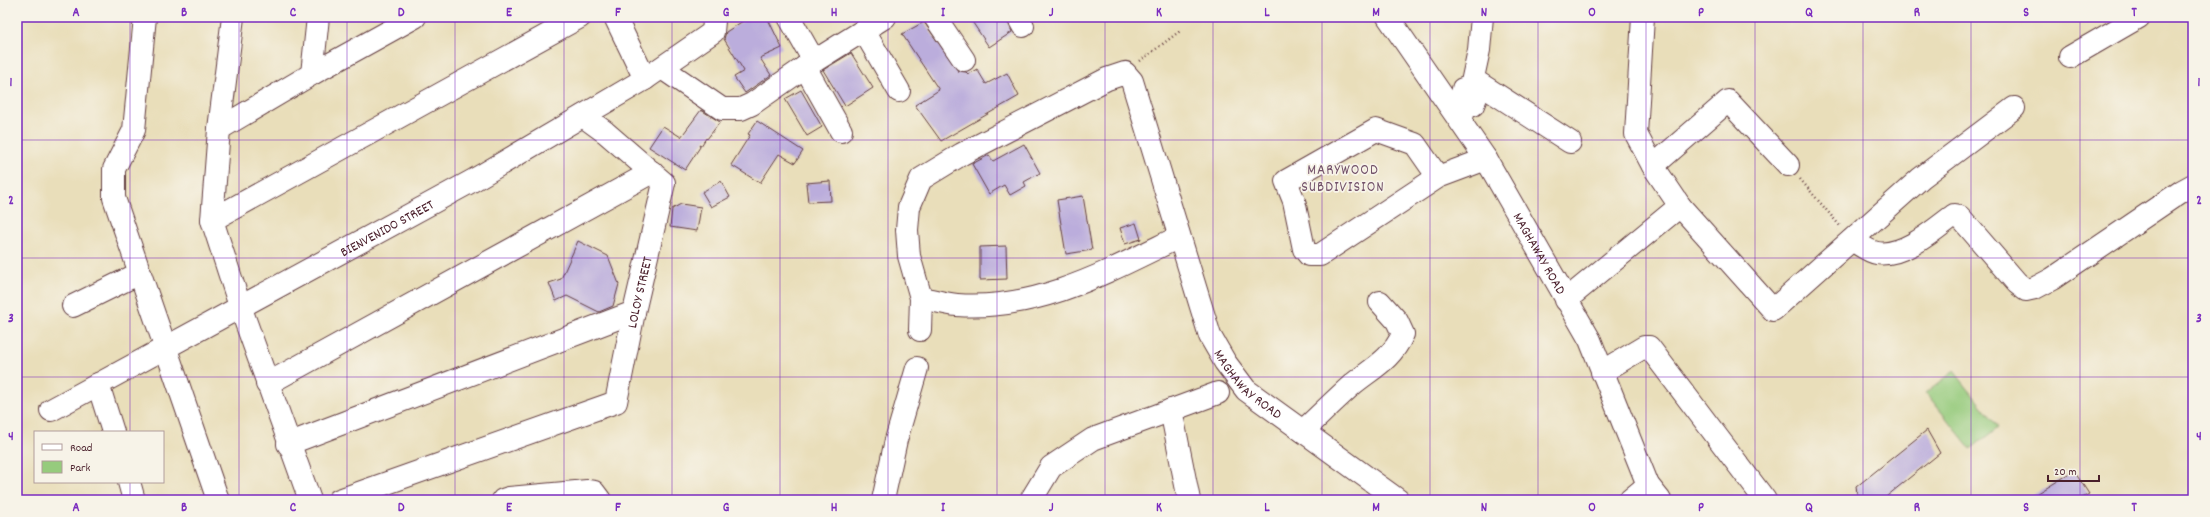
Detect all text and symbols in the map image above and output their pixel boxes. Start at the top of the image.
text: A [72,4,80,23]
text: B [181,4,187,23]
text: C [290,4,297,23]
text: D [398,4,405,23]
text: E [506,4,513,23]
text: F [615,4,621,23]
text: G [723,4,730,23]
text: H [831,4,838,23]
text: I [941,4,946,23]
text: J [1049,4,1054,23]
text: K [1156,4,1162,23]
text: L [1264,4,1270,23]
text: M [1372,4,1380,23]
text: N [1481,4,1487,23]
text: O [1588,4,1596,23]
text: P [1698,4,1704,23]
text: Q [1805,4,1813,23]
text: R [1914,4,1920,23]
text: S [2023,4,2029,23]
text: T [2131,4,2137,23]
text: 1 [10,74,13,93]
text: 1 [2198,74,2201,93]
district label: MARYWOOD SUBDIVISION [1301,160,1385,199]
text: 2 [8,192,14,211]
text: 2 [2196,192,2202,211]
street label: BIENVENIDO STREET [337,195,438,263]
street label: MAGHAWAY ROAD [1507,209,1570,299]
street label: LOLOY STREET [623,254,659,330]
text: 3 [8,310,14,329]
text: 3 [2196,310,2202,329]
street label: MAGHAWAY ROAD [1208,346,1285,425]
text: 4 [8,428,14,447]
text: 4 [2196,428,2202,447]
legend [34,431,164,483]
text: Road [70,440,92,457]
scale bar [2048,457,2099,483]
text: Park [70,460,91,477]
text: 20 m [2054,464,2077,481]
text: A [72,499,80,517]
text: B [181,499,187,517]
text: C [290,499,297,517]
text: D [398,499,405,517]
text: E [506,499,513,517]
text: F [615,499,621,517]
text: G [723,499,730,517]
text: H [831,499,838,517]
text: I [941,499,946,517]
text: J [1049,499,1054,517]
text: K [1156,499,1162,517]
text: L [1264,499,1270,517]
text: M [1372,499,1380,517]
text: N [1481,499,1487,517]
text: O [1588,499,1596,517]
text: P [1698,499,1704,517]
text: Q [1805,499,1813,517]
text: R [1914,499,1920,517]
text: S [2023,499,2029,517]
text: T [2131,499,2137,517]

